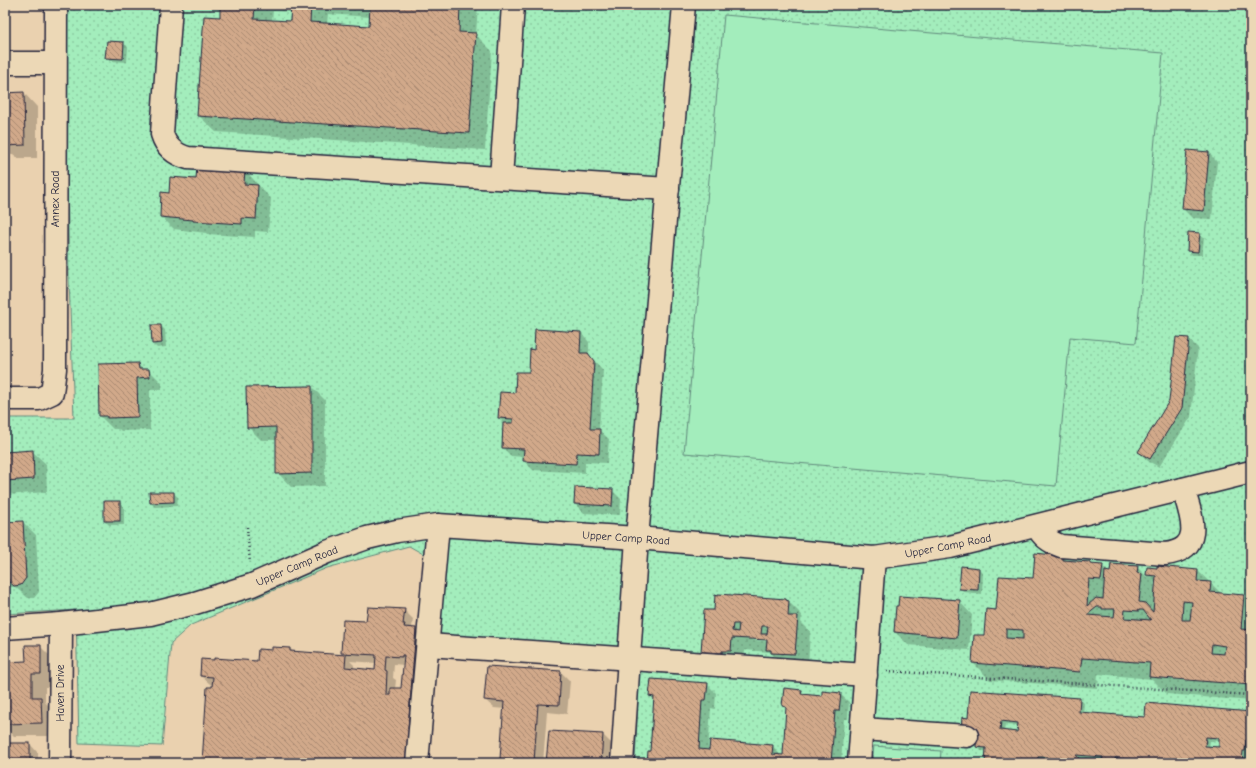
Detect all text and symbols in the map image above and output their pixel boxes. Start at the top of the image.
street label: Annex Road [49,170,62,227]
street label: Upper Camp Road [582,528,670,548]
street label: Upper Camp Road [904,531,992,561]
street label: Upper Camp Road [254,543,340,589]
street label: Haven Drive [54,664,67,721]

